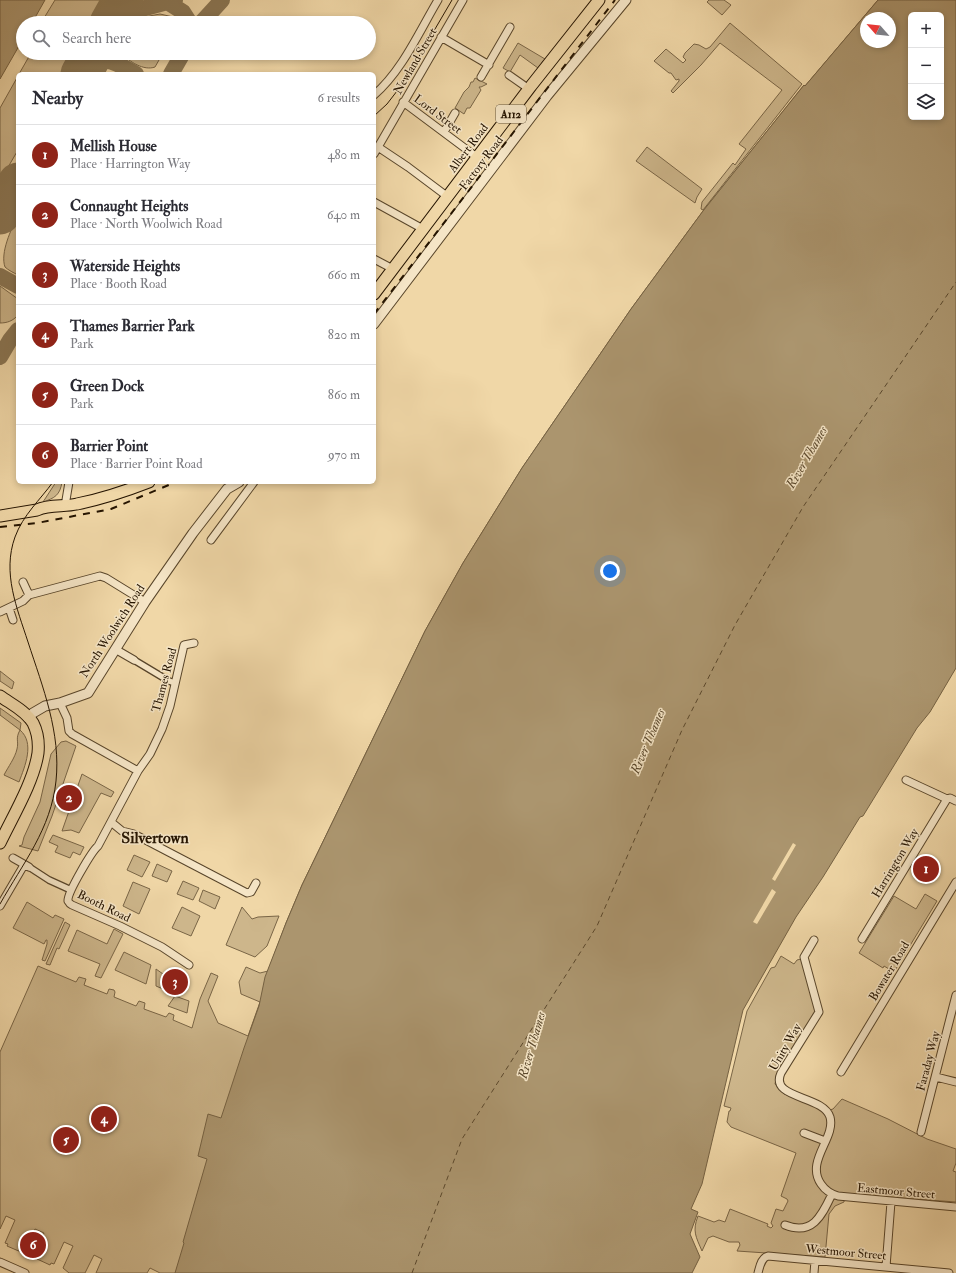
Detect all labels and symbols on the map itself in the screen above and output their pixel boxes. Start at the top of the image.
north arrow [860,12,896,48]
street label: Newland Street [390,25,441,97]
street label: Lord Street [411,91,465,137]
road number: A112 [496,105,526,123]
street label: Albert Road [445,121,492,177]
street label: Factory Road [456,133,507,193]
water label: River Thames [782,423,831,492]
your location [600,561,620,581]
street label: North Woolwich Road [77,582,148,681]
street label: Thames Road [149,646,180,714]
water label: River Thames [627,706,669,777]
pin: 2 [56,783,82,813]
street label: Harrington Way [869,825,922,901]
district label: Silvertown [121,828,189,848]
pin: 1 [913,854,939,884]
street label: Booth Road [75,887,133,926]
street label: Bowater Road [866,939,913,1004]
pin: 3 [162,967,188,997]
water label: River Thames [514,1010,549,1082]
street label: Unity Way [766,1020,805,1074]
street label: Faraday Way [913,1029,944,1093]
pin: 4 [91,1104,117,1134]
pin: 5 [53,1125,79,1155]
street label: Eastmoor Street [856,1181,936,1202]
pin: 6 [20,1230,46,1260]
street label: Westmoor Street [804,1241,887,1264]

